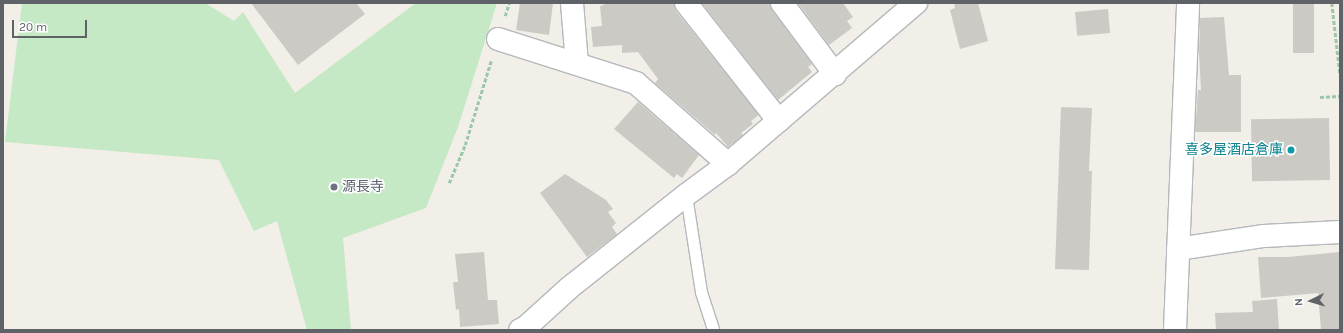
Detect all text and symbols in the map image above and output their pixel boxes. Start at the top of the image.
scale bar [14,12,89,38]
text: 20 m [19,20,47,34]
place label: 喜多屋酒店倉庫 [1185,142,1283,158]
marker: 喜多屋酒店倉庫 [1286,145,1296,155]
place label: 源長寺 [342,179,384,195]
marker: 源長寺 [329,182,339,192]
north arrow [1291,281,1331,321]
text: N [1292,298,1305,307]

